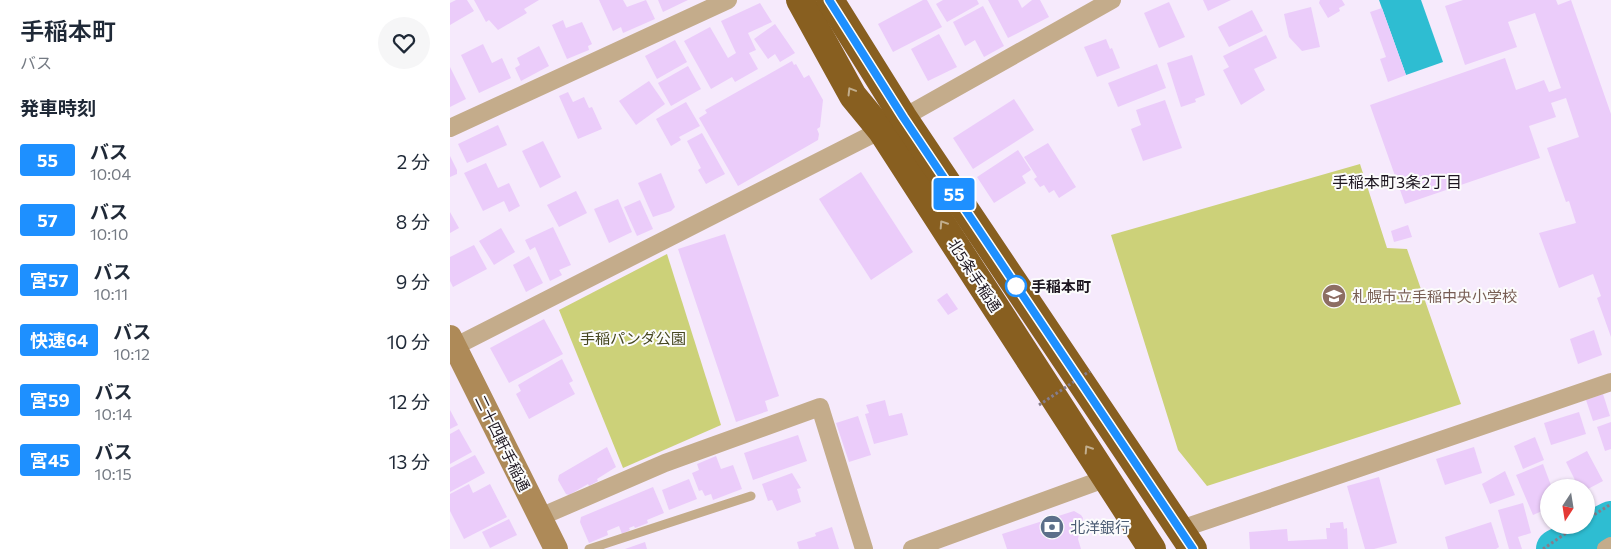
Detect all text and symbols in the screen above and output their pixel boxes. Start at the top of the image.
text: 手稲本町 [20,16,116,45]
button: heart [378,17,430,69]
text: バス [20,53,52,72]
one-way arrow [847,87,857,96]
text: 発車時刻 [20,96,96,119]
text: バス [90,140,128,163]
text: 55 [37,149,58,171]
text: 2 分 [397,150,430,173]
text: 10:04 [90,164,131,183]
district label: 手稲本町3条2丁目 [1332,172,1462,191]
line badge: 55 [932,178,976,210]
text: 55 [944,183,965,205]
text: バス [90,200,128,223]
text: 57 [37,209,58,231]
text: 8 分 [396,210,430,233]
one-way arrow [939,221,949,230]
text: 10:10 [90,224,128,243]
street label: 北5条手稲通 [945,235,1005,315]
text: バス [93,260,131,283]
text: 宮57 [30,269,68,291]
text: 9 分 [396,270,430,293]
marker: 手稲本町 [1005,275,1027,297]
place label: 手稲本町 [1031,277,1091,295]
school or university icon: 札幌市立手稲中央小学校 [1321,283,1347,309]
text: 10:11 [93,284,128,303]
place label: 札幌市立手稲中央小学校 [1352,287,1517,305]
text: バス [113,320,151,343]
text: 快速64 [30,329,88,351]
park label: 手稲パンダ公園 [580,329,686,347]
text: 10 分 [387,330,430,353]
text: 10:12 [113,344,150,363]
text: バス [95,380,133,403]
text: 宮59 [30,389,70,411]
text: 12 分 [389,390,430,413]
street label: 二十四軒手稲通 [472,392,534,494]
text: 10:14 [95,404,132,423]
text: バス [95,440,133,463]
one-way arrow [1085,445,1094,455]
text: 宮45 [30,449,70,471]
text: 13 分 [388,450,430,473]
text: 10:15 [95,464,132,483]
north arrow [1540,479,1595,534]
map controls [1540,479,1595,534]
bank icon: 北洋銀行 [1039,514,1065,540]
place label: 北洋銀行 [1070,518,1130,536]

